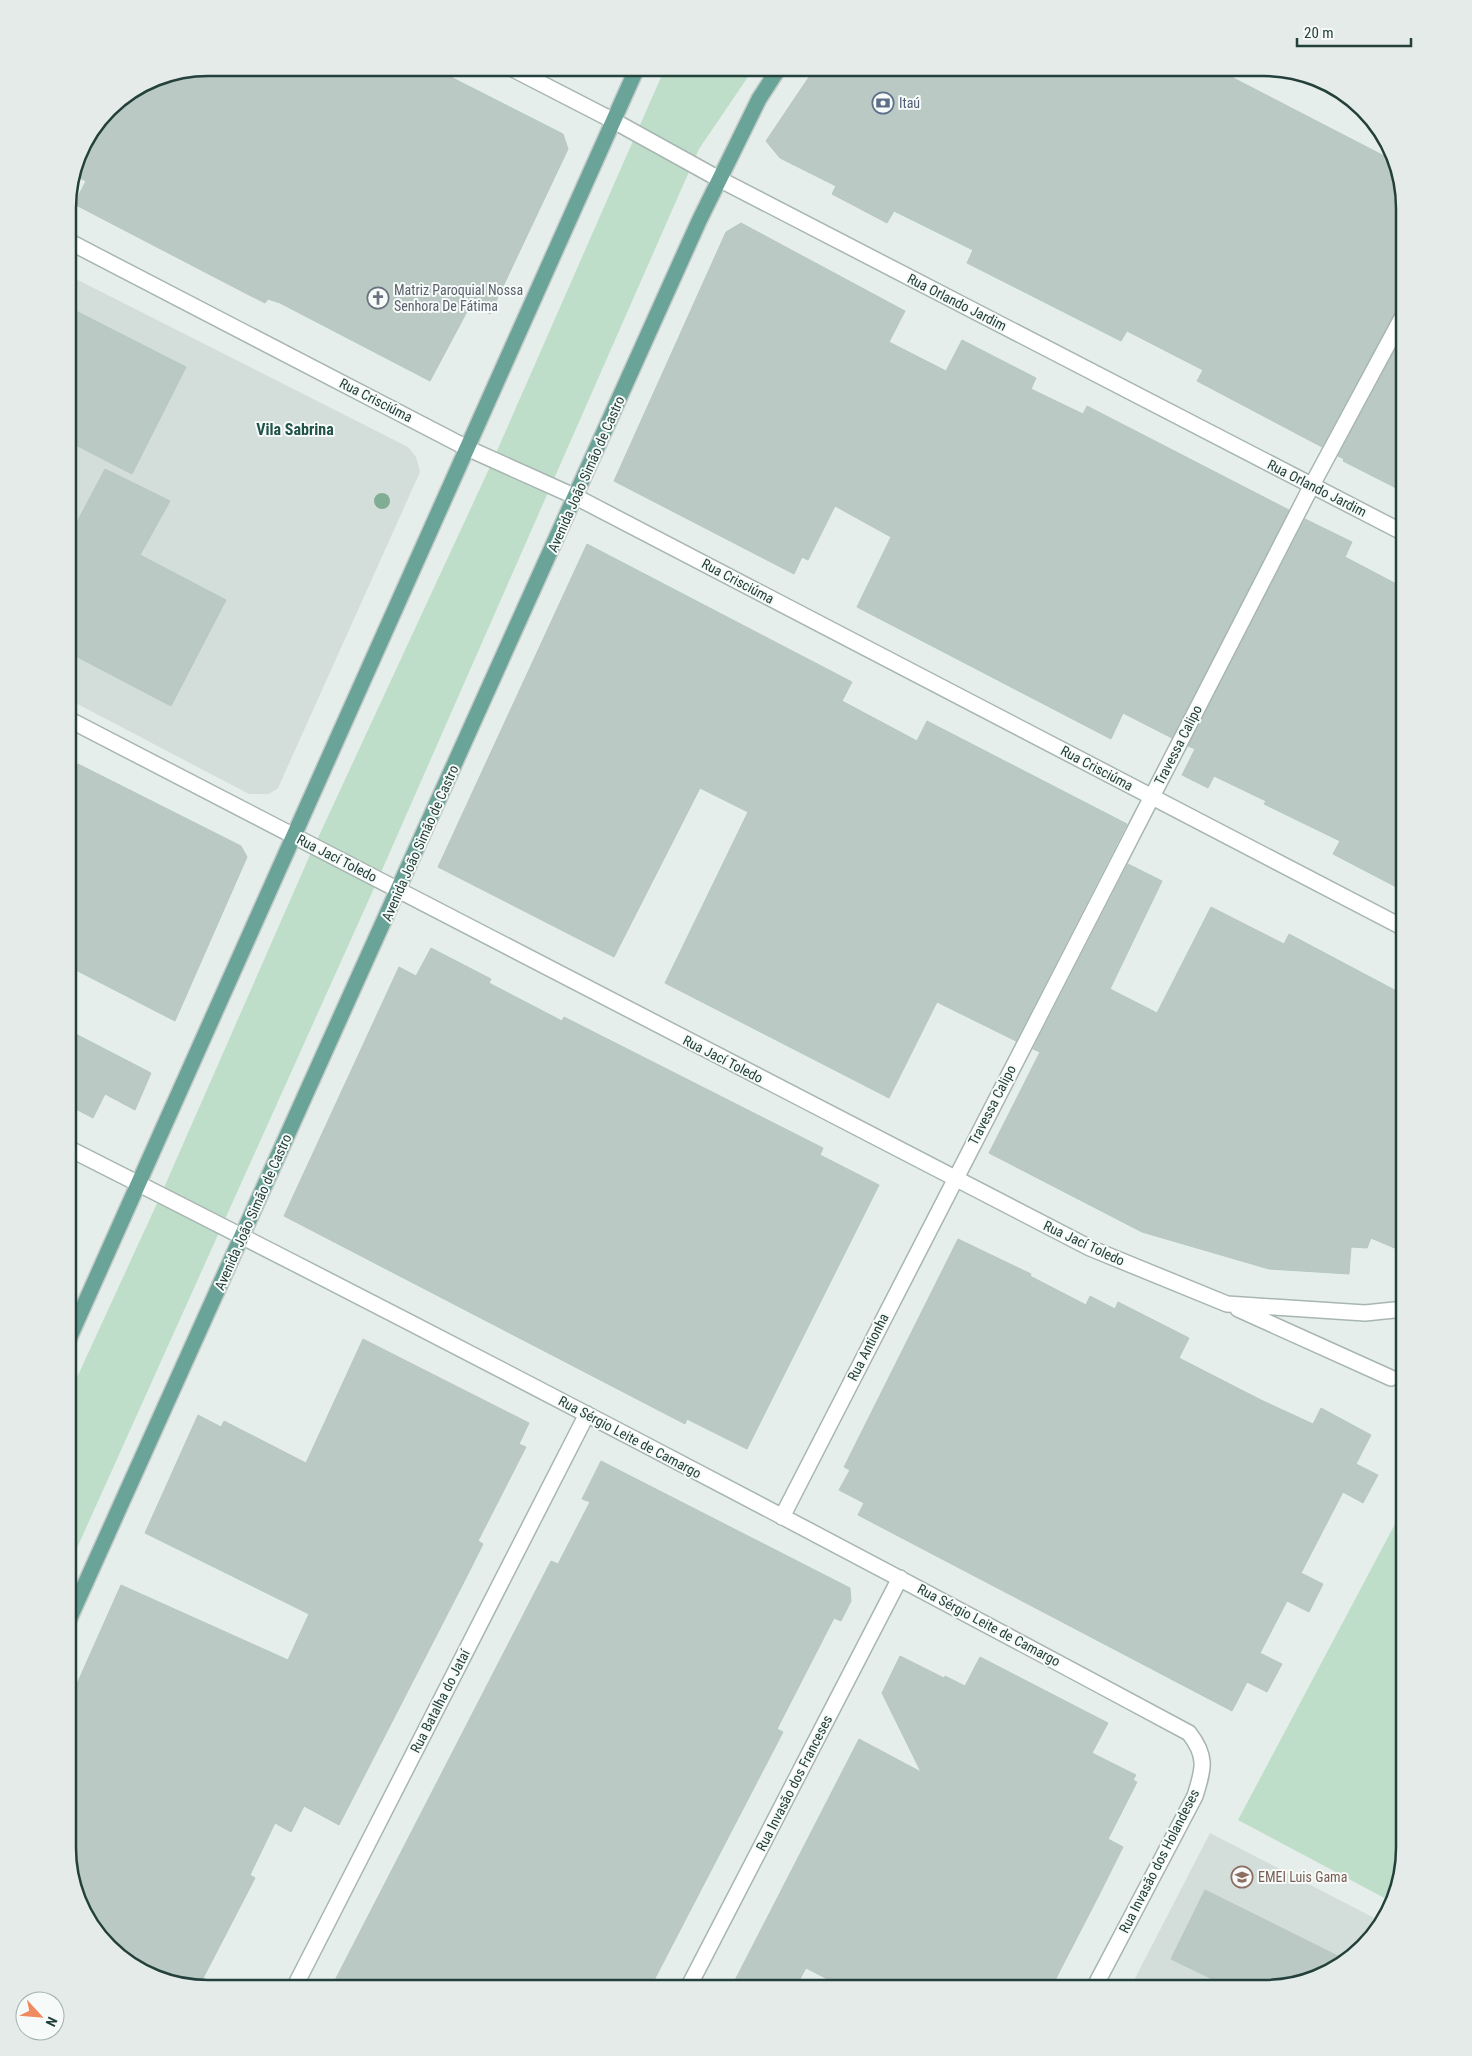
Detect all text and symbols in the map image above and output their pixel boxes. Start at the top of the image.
scale bar [1297,15,1411,47]
text: 20 m [1304,24,1334,42]
bank icon: Itaú [871,91,895,115]
place label: Itaú [899,95,920,111]
street label: Rua Orlando Jardim [905,270,1009,334]
place label: Matriz Paroquial Nossa Senhora De Fátima [394,282,523,314]
church icon: Matriz Paroquial Nossa Senhora De Fátima [366,286,390,310]
street label: Rua Crisciúma [337,375,415,425]
street label: Avenida João Simão de Castro [544,394,628,554]
district label: Vila Sabrina [256,420,334,439]
street label: Rua Orlando Jardim [1265,456,1369,520]
street label: Rua Crisciúma [699,555,777,607]
street label: Travessa Calipo [1151,702,1205,788]
street label: Rua Crisciúma [1058,742,1136,794]
street label: Avenida João Simão de Castro [378,763,462,923]
street label: Rua Jací Toledo [294,831,380,885]
street label: Rua Jací Toledo [680,1032,766,1086]
street label: Travessa Calipo [965,1062,1019,1148]
street label: Avenida João Simão de Castro [211,1132,295,1292]
street label: Rua Jací Toledo [1041,1217,1127,1269]
street label: Rua Antionha [844,1311,892,1383]
street label: Rua Sérgio Leite de Camargo [556,1393,704,1481]
street label: Rua Sérgio Leite de Camargo [915,1581,1063,1669]
street label: Rua Batalha do Jataí [407,1646,473,1755]
street label: Rua Invasão dos Franceses [753,1712,835,1854]
street label: Rua Invasão dos Holandeses [1116,1786,1202,1936]
school or university icon: EMEI Luis Gama [1230,1865,1254,1889]
place label: EMEI Luis Gama [1258,1869,1347,1885]
north arrow [15,1991,65,2041]
text: N [43,2014,61,2029]

